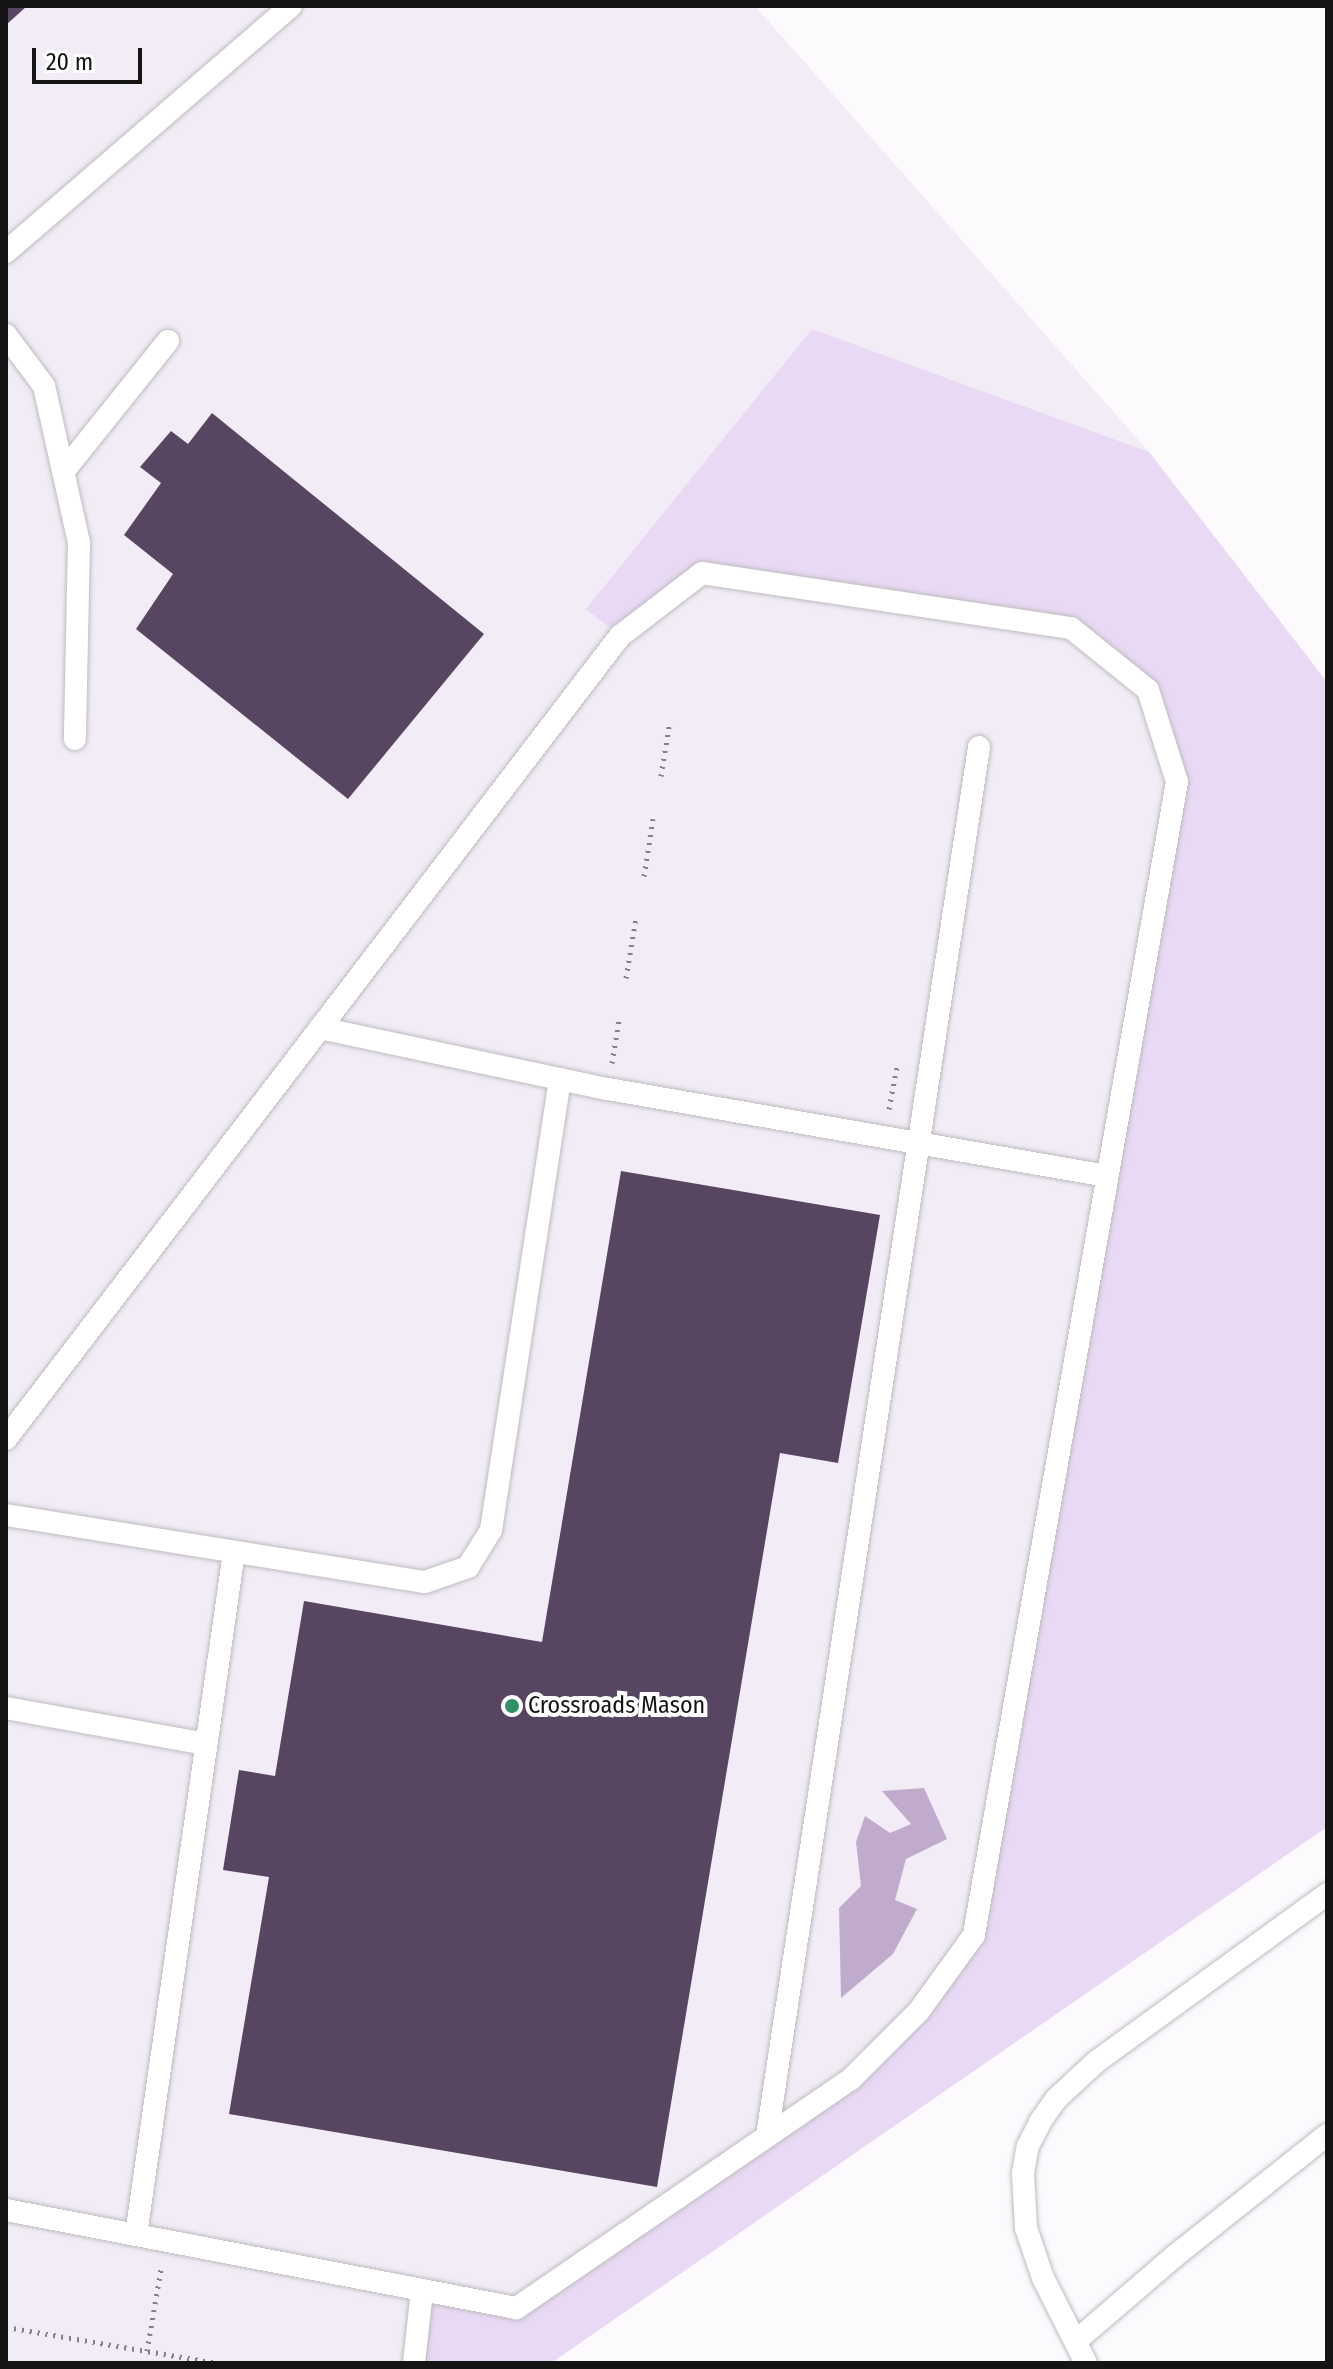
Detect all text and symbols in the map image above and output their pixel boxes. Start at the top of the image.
scale bar [36,32,146,82]
text: 20 m [46,48,93,76]
place label: Crossroads Mason [528,1692,705,1720]
marker: Crossroads Mason [503,1697,521,1715]

